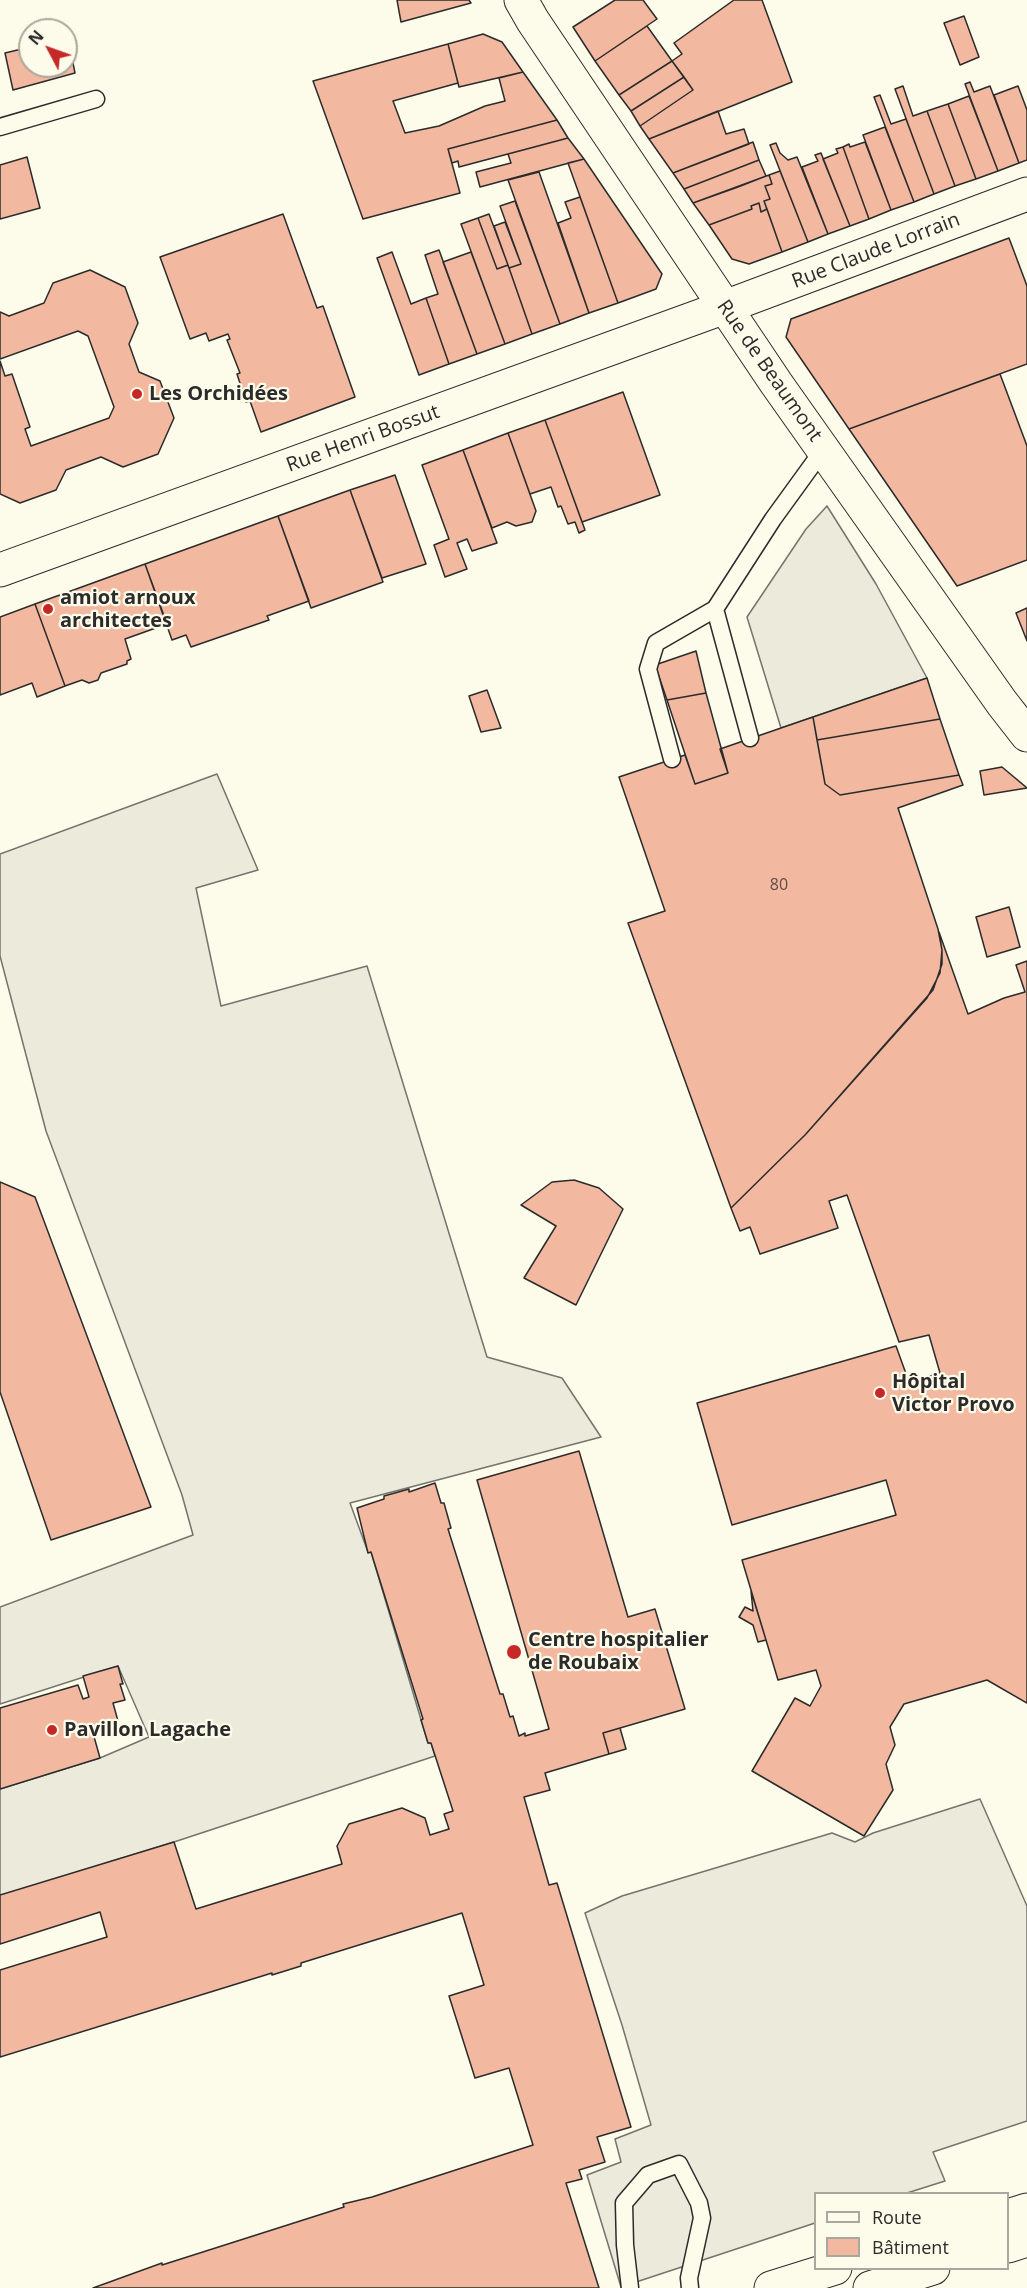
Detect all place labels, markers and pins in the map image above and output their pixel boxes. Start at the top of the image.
place label: Les Orchidées [149,382,288,406]
marker: Les Orchidées [130,387,144,401]
place label: amiot arnoux architectes [60,586,195,633]
marker: amiot arnoux architectes [41,602,55,616]
place label: Hôpital Victor Provo [892,1370,1015,1417]
marker: Hôpital Victor Provo [873,1386,887,1400]
place label: Centre hospitalier de Roubaix [528,1628,709,1675]
marker: Centre hospitalier de Roubaix [505,1643,523,1661]
place label: Pavillon Lagache [64,1718,231,1742]
marker: Pavillon Lagache [45,1723,59,1737]

